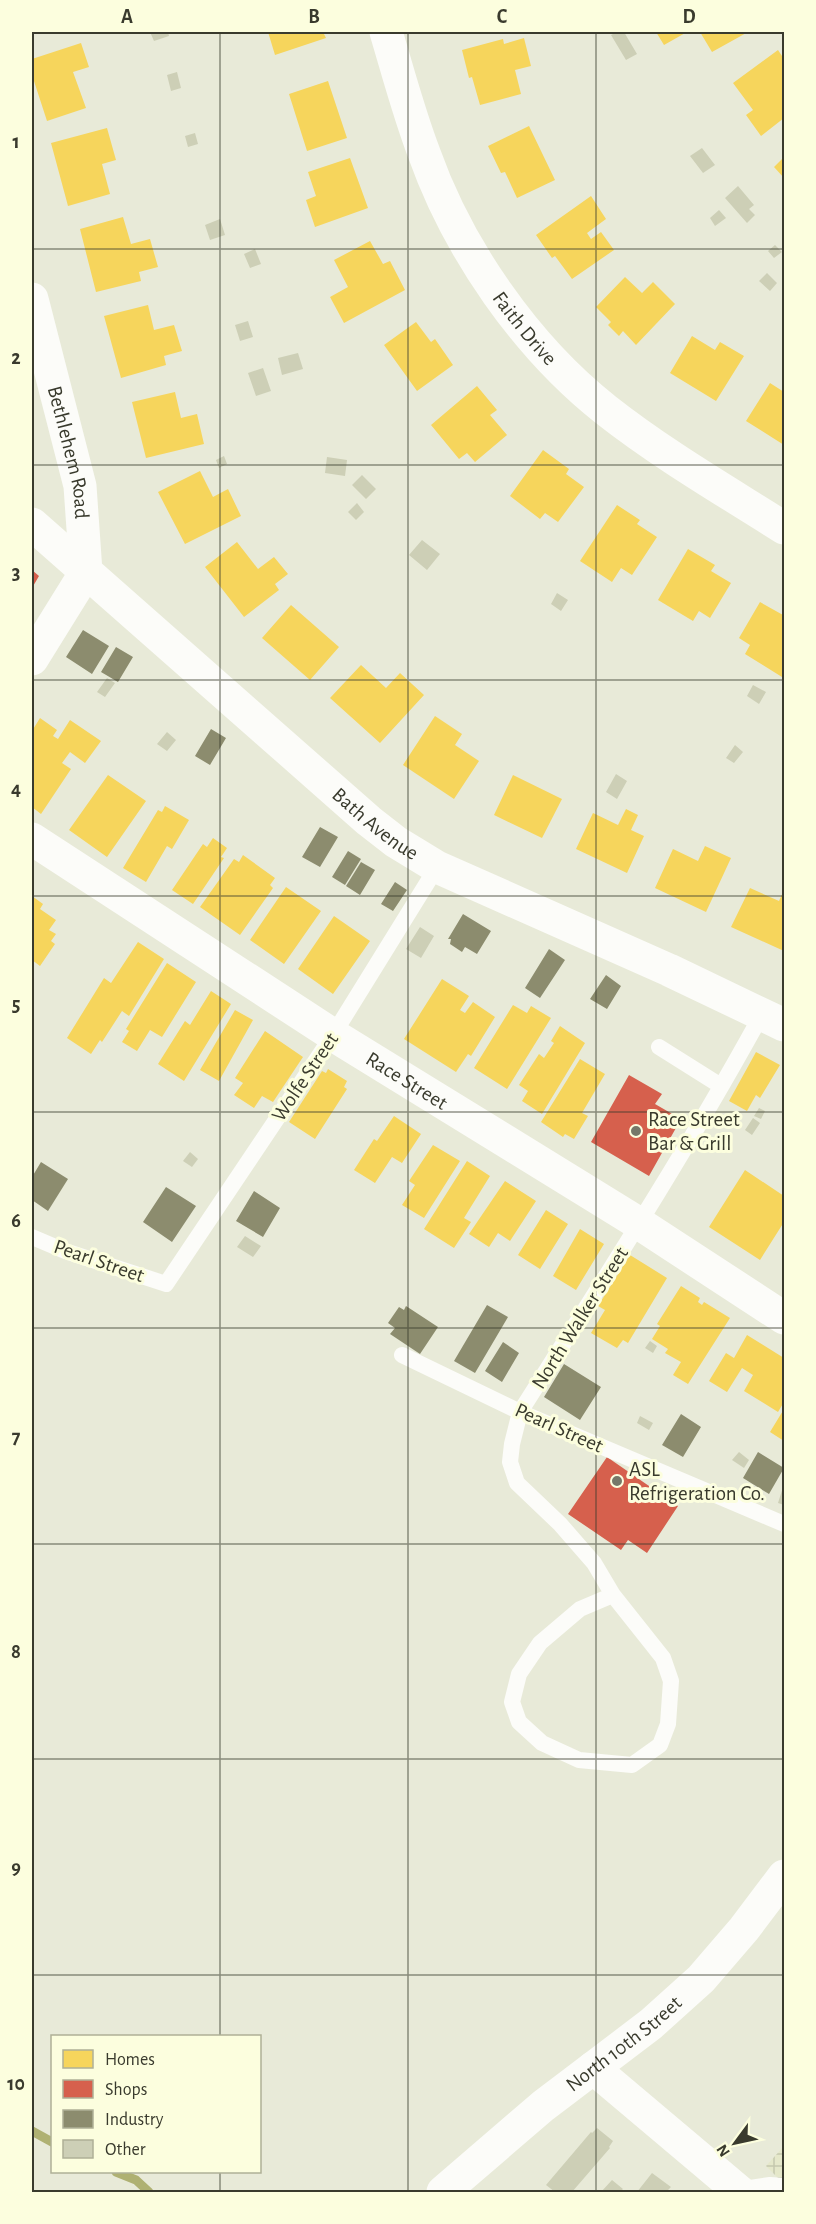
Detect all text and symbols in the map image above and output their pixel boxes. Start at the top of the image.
text: A [121,7,133,27]
text: B [308,7,320,27]
text: C [497,7,508,27]
text: D [682,7,696,27]
text: 1 [12,132,20,152]
street label: Faith Drive [489,287,561,369]
text: 2 [11,348,21,368]
street label: Bethlehem Road [44,384,93,520]
text: 3 [12,563,20,583]
text: 4 [11,779,21,799]
street label: Bath Avenue [328,783,422,864]
text: 5 [12,995,20,1015]
street label: Wolfe Street [268,1029,342,1125]
street label: Race Street [362,1048,452,1114]
place label: Race Street Bar & Grill [648,1109,740,1154]
marker: Race Street Bar & Grill [629,1124,643,1138]
text: 6 [11,1211,21,1231]
street label: Pearl Street [51,1236,147,1286]
street label: North Walker Street [528,1243,632,1393]
street label: Pearl Street [512,1399,607,1457]
text: 7 [12,1427,21,1447]
place label: ASL Refrigeration Co. [629,1459,765,1504]
marker: ASL Refrigeration Co. [610,1474,624,1488]
text: 8 [11,1642,21,1662]
text: 9 [11,1858,21,1878]
street label: North 10th Street [562,1991,686,2095]
legend [51,2035,261,2173]
text: Homes [105,2051,155,2069]
text: 10 [7,2074,25,2094]
text: Shops [105,2081,147,2099]
text: Industry [105,2111,164,2129]
north arrow [705,2113,765,2173]
text: Other [105,2141,146,2159]
text: N [714,2142,733,2160]

